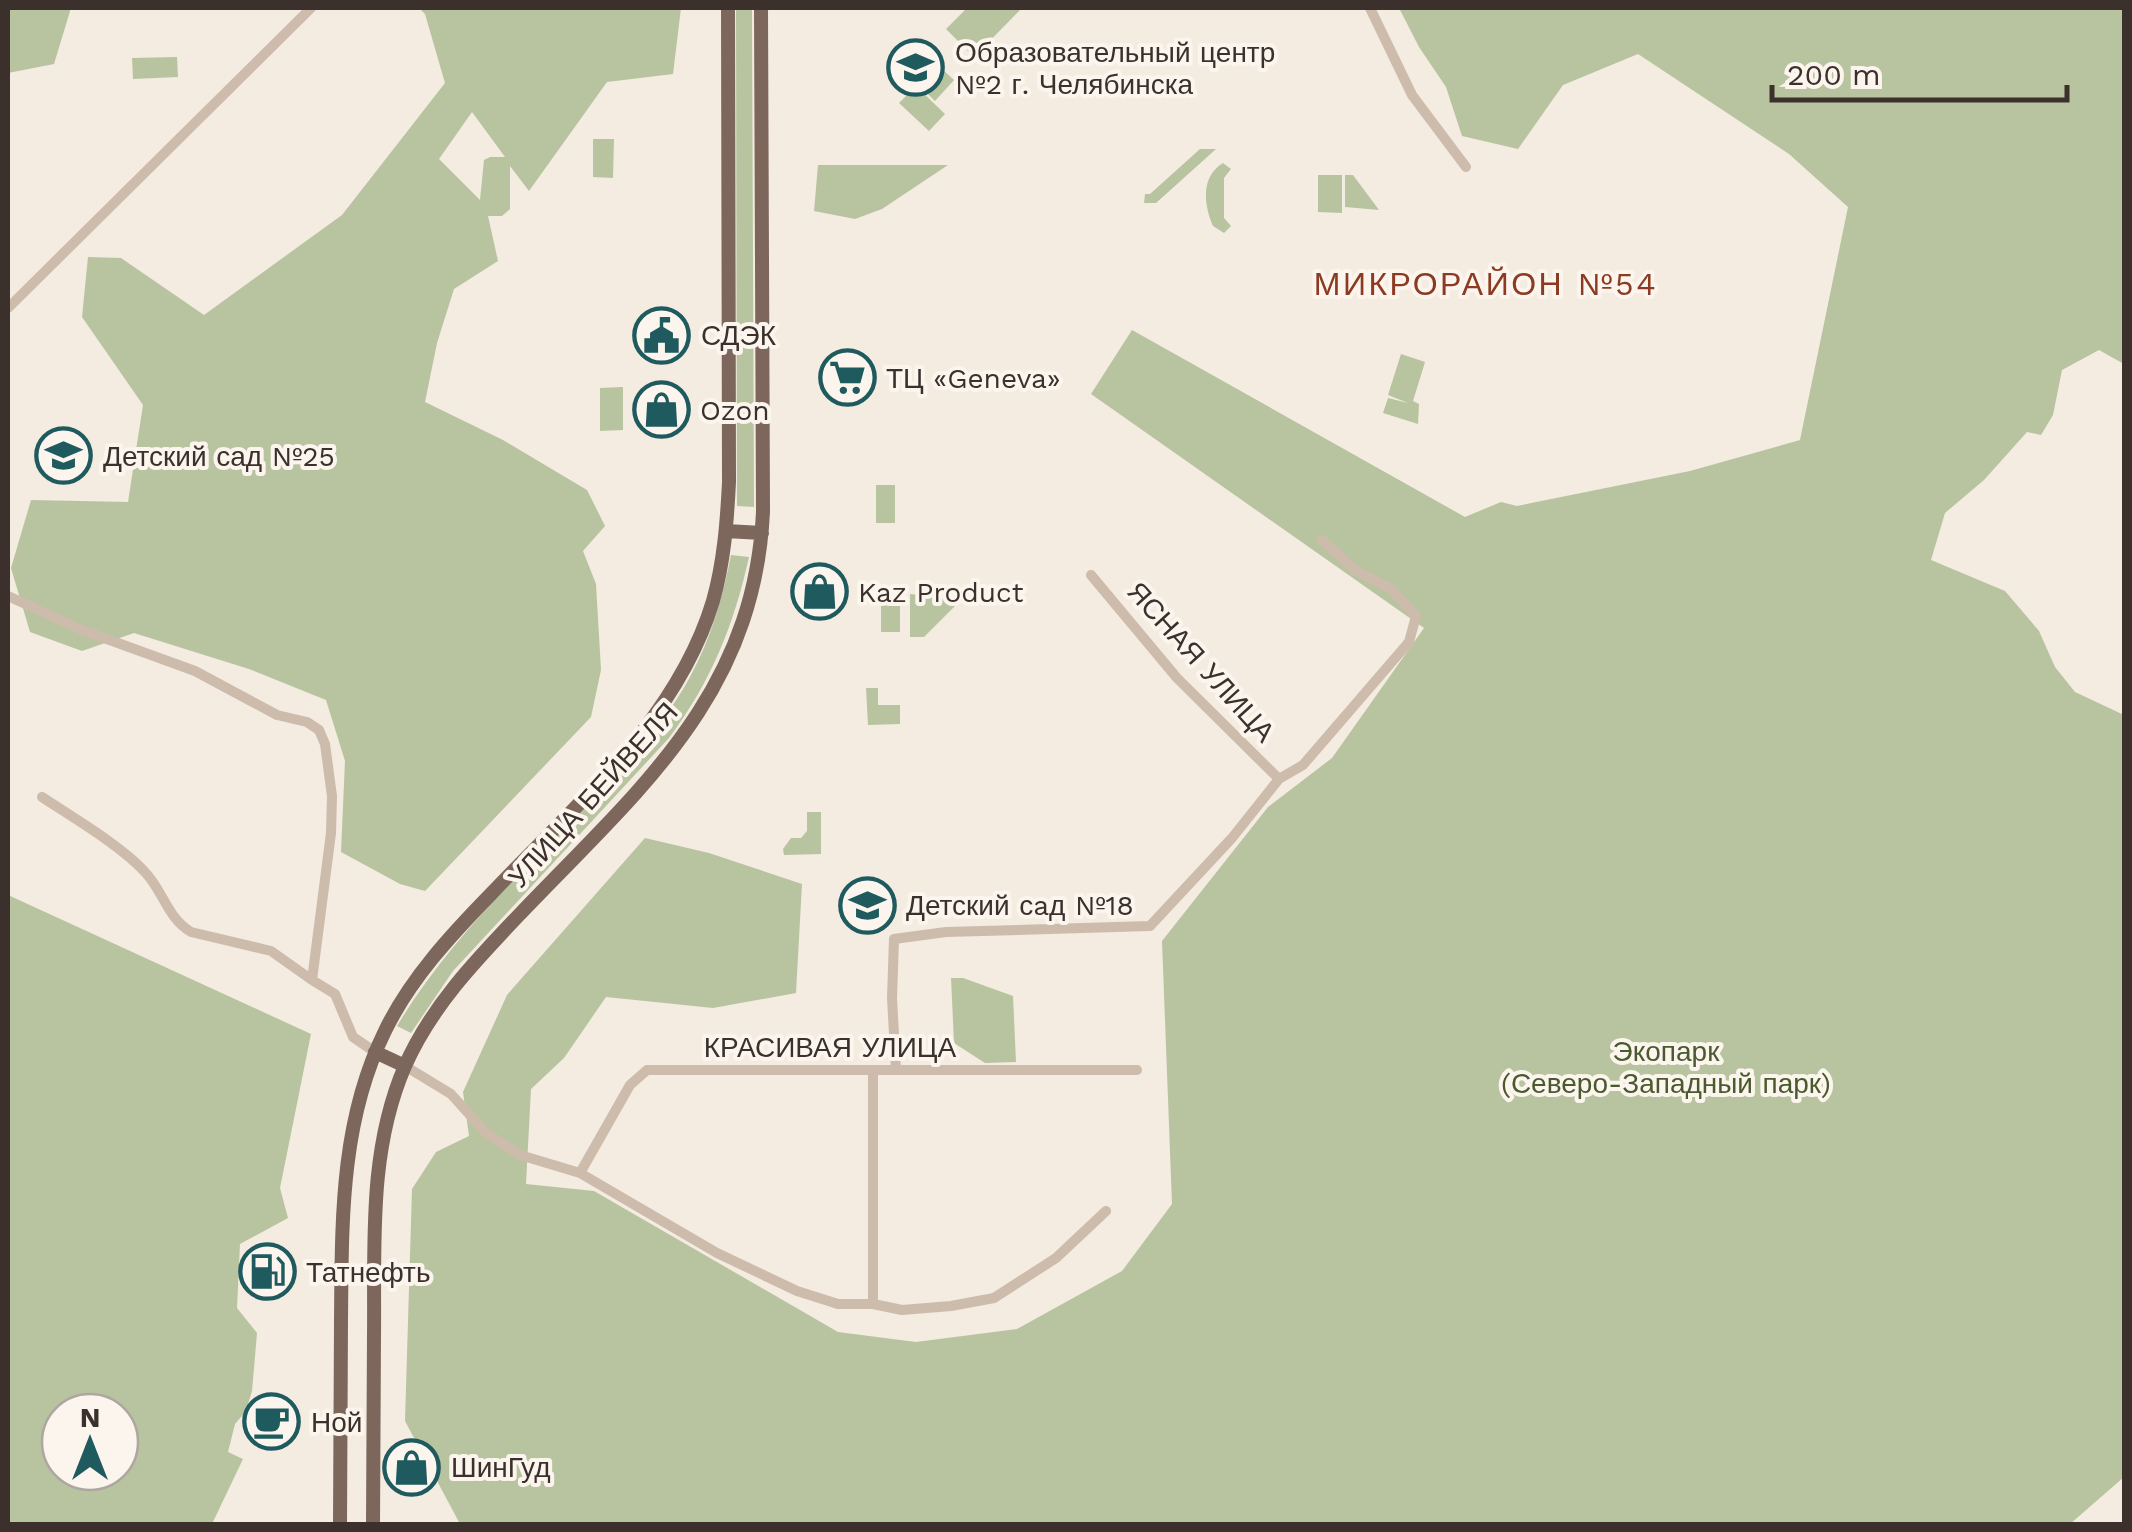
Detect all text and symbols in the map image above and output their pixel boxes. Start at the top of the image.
place label: Образовательный центр №2 г. Челябинска [955,36,1275,101]
school or university icon: Образовательный центр №2 г. Челябинска [886,38,946,98]
scale bar [1772,40,2067,102]
text: 200 m [1787,57,1881,92]
district label: МИКРОРАЙОН №54 [1314,265,1658,303]
public building icon: СДЭК [632,305,692,365]
place label: СДЭК [701,319,777,352]
supermarket icon: ТЦ «Geneva» [817,348,877,408]
place label: ТЦ «Geneva» [886,362,1061,395]
shop icon: Ozon [631,380,691,440]
place label: Ozon [700,394,770,427]
school or university icon: Детский сад №25 [34,426,94,486]
place label: Детский сад №25 [103,440,335,473]
shop icon: Kaz Product [789,562,849,622]
street label: ЯСНАЯ УЛИЦА [1121,575,1282,749]
place label: Kaz Product [858,576,1024,609]
street label: УЛИЦА БЕЙВЕЛЯ [501,696,685,894]
school or university icon: Детский сaд №18 [837,875,897,935]
place label: Детский сaд №18 [906,889,1134,922]
street label: КРАСИВАЯ УЛИЦА [704,1031,957,1064]
park label: Экопарк (Северо-Западный парк) [1501,1035,1831,1100]
fuel station icon: Татнефть [237,1242,297,1302]
place label: Татнефть [306,1256,431,1289]
north arrow [40,1392,140,1492]
cafe icon: Ной [242,1392,302,1452]
text: N [80,1401,100,1434]
place label: Ной [311,1406,362,1439]
shop icon: ШинГуд [382,1437,442,1497]
place label: ШинГуд [451,1451,550,1484]

